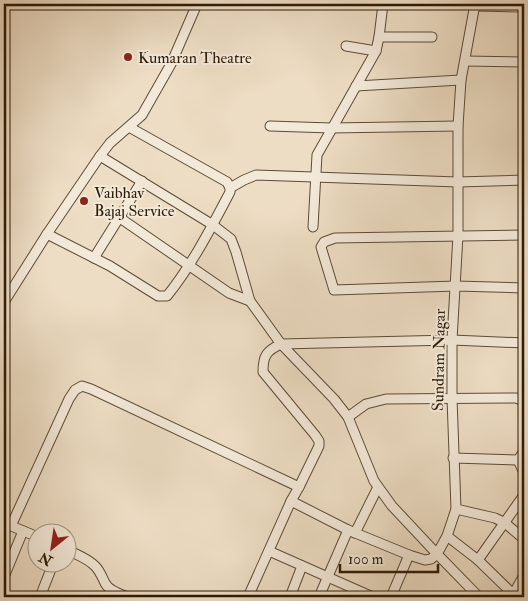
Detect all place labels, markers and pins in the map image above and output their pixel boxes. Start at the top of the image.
place label: Kumaran Theatre [138,48,252,68]
marker: Kumaran Theatre [122,51,134,63]
place label: Vaibhav Bajaj Service [94,183,175,221]
marker: Vaibhav Bajaj Service [78,195,90,207]

